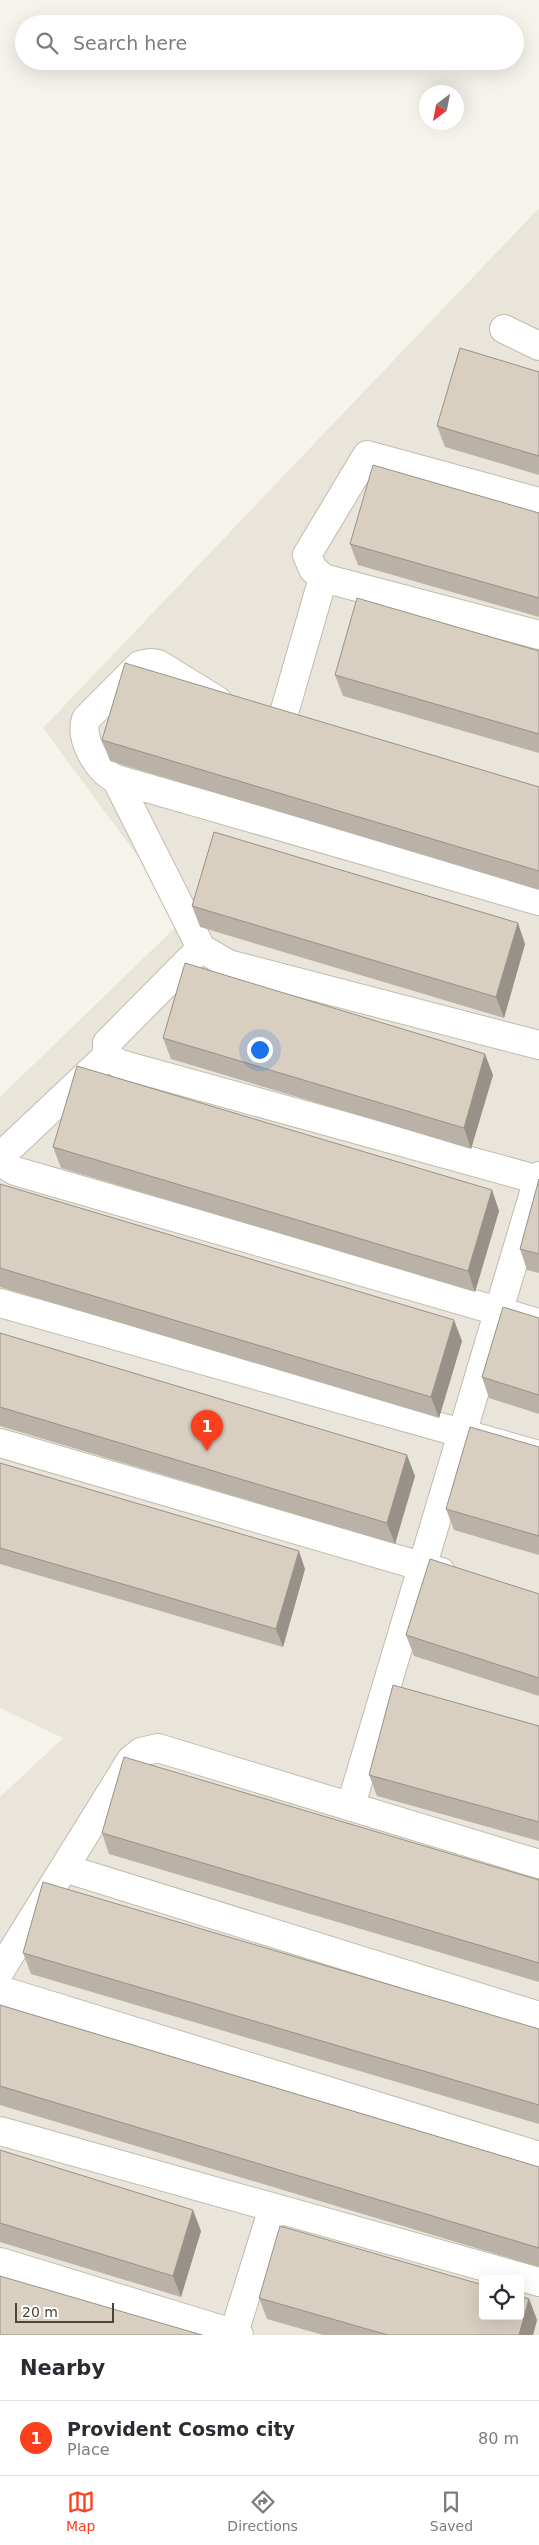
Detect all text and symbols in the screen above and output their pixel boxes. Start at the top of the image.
search box [15,15,524,70]
icon: search [33,29,61,57]
text: Search here [73,32,187,54]
north arrow [419,85,464,130]
your location [247,1037,273,1063]
pin: 1 [191,1410,223,1451]
map controls [479,2275,524,2320]
button: locate [479,2275,524,2320]
scale bar [15,2300,114,2323]
text: 20 m [22,2304,58,2320]
text: Nearby [20,2356,105,2380]
text: Provident Cosmo city [67,2418,295,2440]
text: 1 [30,2429,42,2448]
text: 80 m [478,2429,519,2448]
text: Place [67,2440,110,2459]
tab: Map [66,2488,95,2534]
tab: Directions [227,2488,298,2534]
tab: Saved [430,2488,473,2534]

